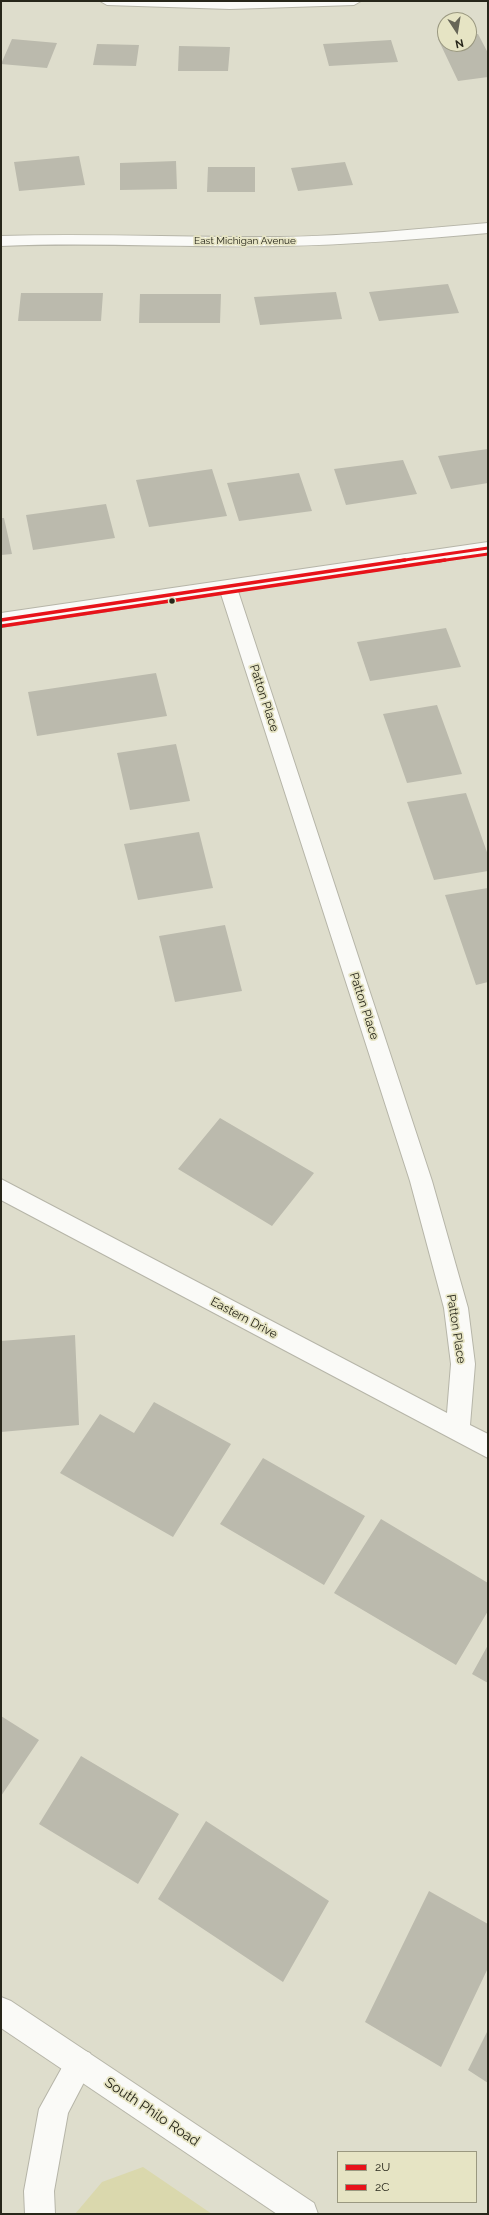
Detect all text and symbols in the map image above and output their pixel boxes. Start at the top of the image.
north arrow [437,12,477,52]
text: N [454,36,465,50]
street label: East Michigan Avenue [194,235,296,247]
unlabelled marker [167,596,177,606]
street label: Patton Place [246,663,282,733]
street label: Patton Place [346,971,382,1041]
street label: Patton Place [443,1293,469,1365]
street label: Eastern Drive [208,1294,280,1342]
street label: South Philo Road [101,2074,203,2150]
legend [337,2151,477,2203]
text: 2U [375,2160,390,2174]
text: 2C [375,2180,389,2194]

